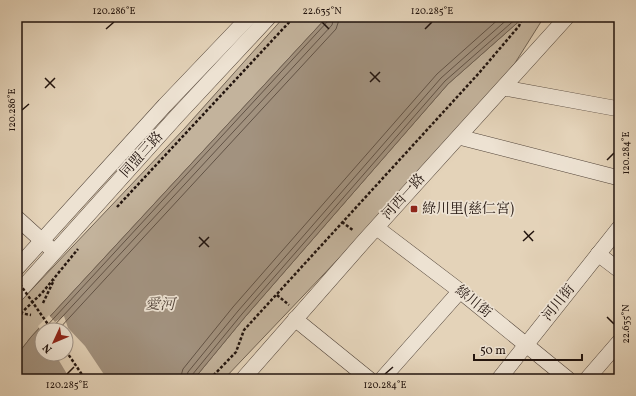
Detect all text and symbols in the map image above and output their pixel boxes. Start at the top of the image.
text: 120.286°E [93,4,135,18]
text: 22.635°N [302,4,342,18]
text: 120.285°E [411,4,453,18]
text: 120.286°E [5,89,19,131]
street label: 同盟三路 [116,128,168,182]
text: 120.284°E [619,131,633,175]
street label: 河西一路 [378,170,430,224]
place label: 綠川里(慈仁宮) [422,200,514,219]
marker: 綠川里(慈仁宮) [409,204,419,214]
street label: 綠川街 [451,281,495,323]
street label: 河川街 [538,281,580,325]
water label: 愛河 [145,295,178,316]
text: 22.635°N [619,304,633,344]
north arrow [34,322,74,362]
scale bar [474,336,582,362]
text: N [40,340,56,356]
text: 50 m [480,343,506,359]
text: 120.285°E [46,378,88,392]
text: 120.284°E [363,378,407,392]

